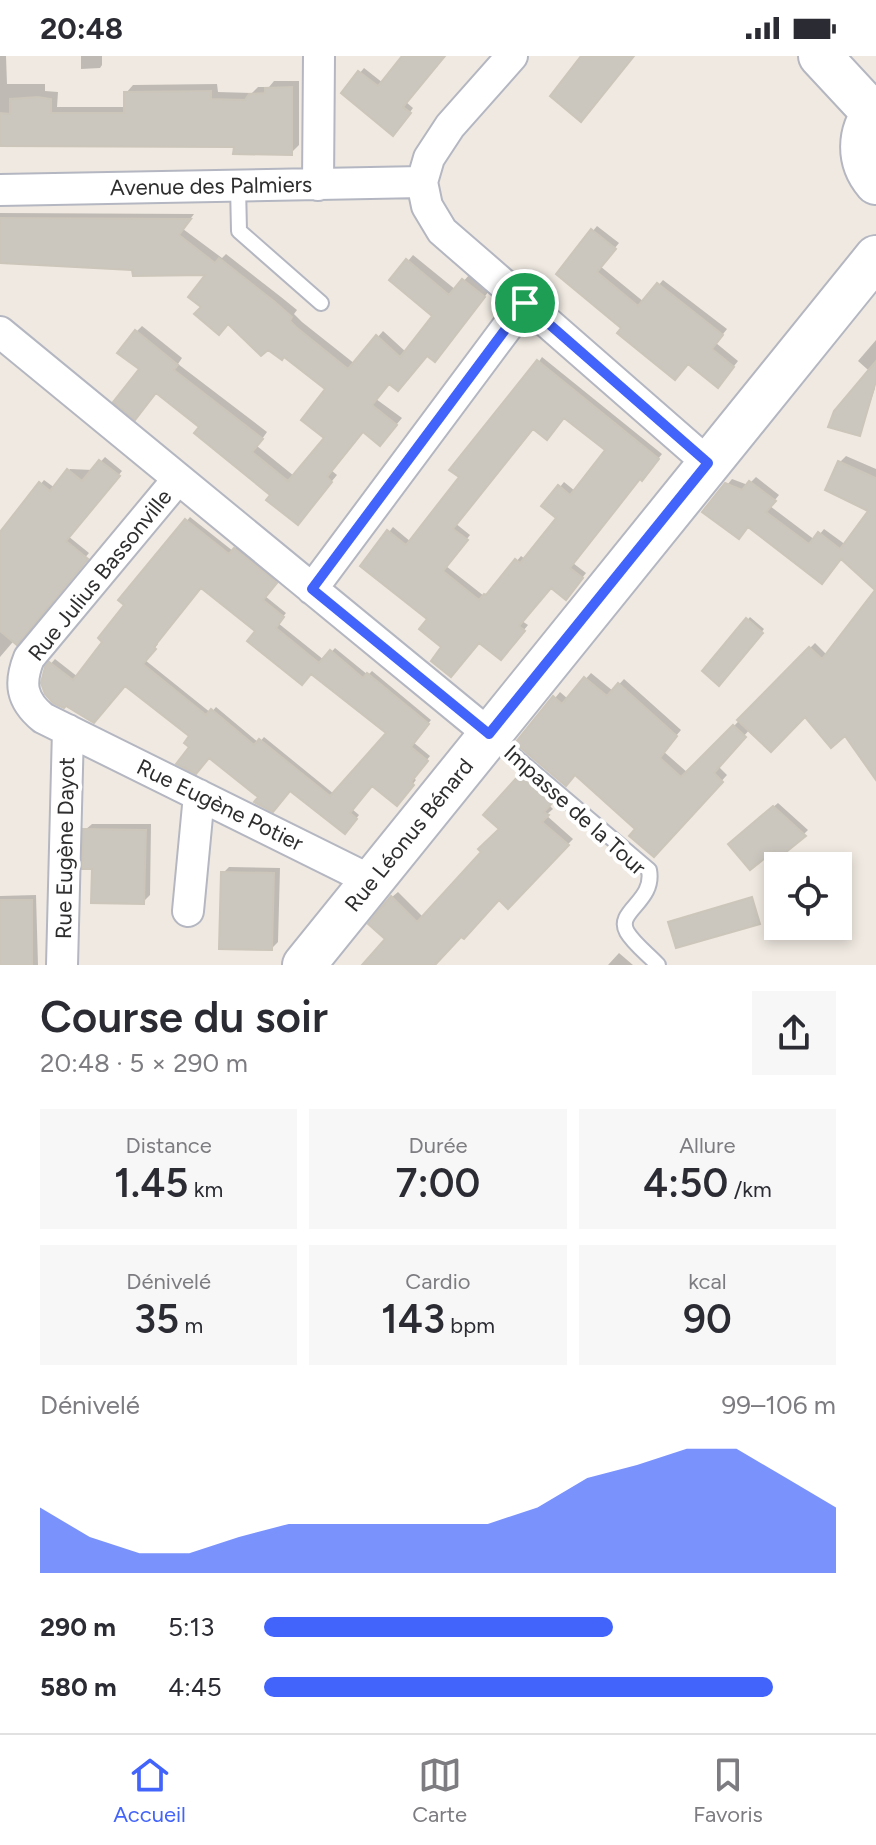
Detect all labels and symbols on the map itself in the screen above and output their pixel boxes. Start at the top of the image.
street label: Avenue des Palmiers [110,171,312,201]
pin [491,269,559,337]
street label: Rue Julius Bassonville [22,484,178,666]
street label: Impasse de la Tour [498,739,652,881]
street label: Rue Eugène Potier [132,753,308,857]
street label: Rue Léonus Bénard [339,753,479,917]
street label: Rue Eugène Dayot [50,757,80,939]

